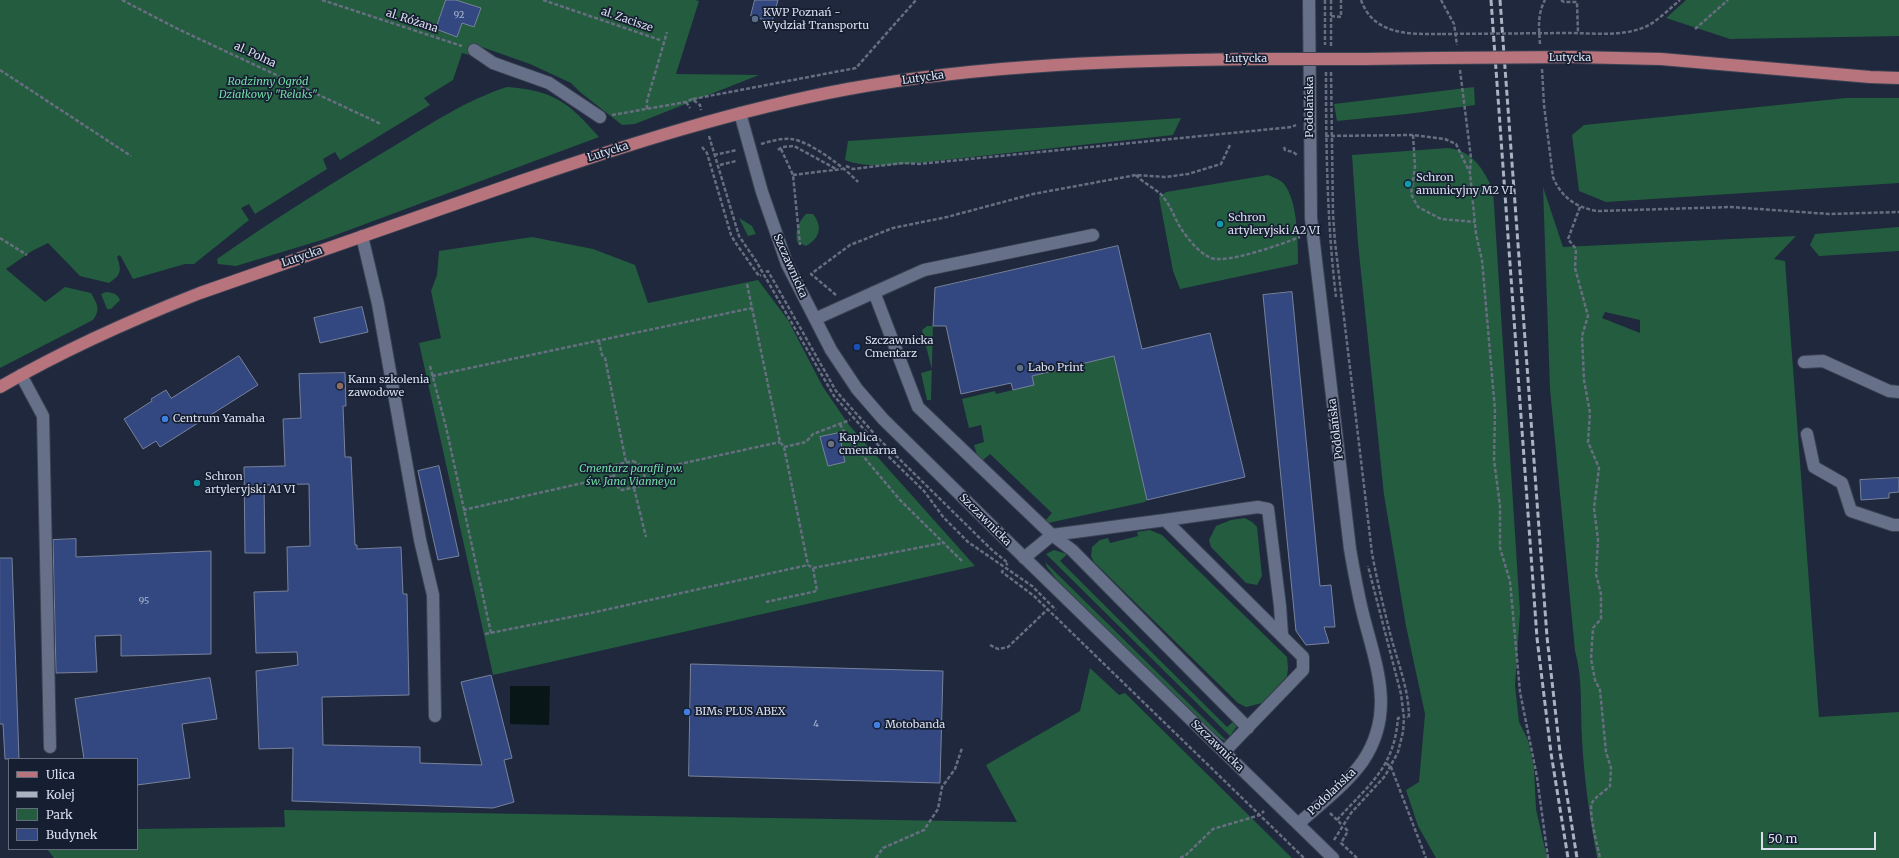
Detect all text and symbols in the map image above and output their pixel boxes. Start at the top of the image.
street label: al. Zacisze [599,5,655,35]
street label: al. Różana [384,6,440,36]
place label: KWP Poznań - Wydział Transportu [763,6,869,32]
house number: 92 [454,10,464,20]
marker: KWP Poznań - Wydział Transportu [750,14,760,24]
street label: al. Polna [232,40,278,70]
street label: Lutycka [1549,51,1591,65]
street label: Lutycka [1225,52,1267,66]
street label: Lutycka [901,69,945,87]
park label: Rodzinny Ogród Działkowy "Relaks" [219,75,317,101]
street label: Podolańska [1303,76,1317,138]
street label: Lutycka [586,139,630,165]
place label: Schron amunicyjny M2 VI [1416,171,1513,197]
marker: Schron amunicyjny M2 VI [1403,179,1413,189]
place label: Schron artyleryjski A2 VI [1228,211,1320,237]
marker: Schron artyleryjski A2 VI [1215,219,1225,229]
street label: Szczawnicka [770,232,810,300]
street label: Lutycka [280,244,324,270]
place label: Szczawnicka Cmentarz [865,334,933,360]
marker: Szczawnicka Cmentarz [852,342,862,352]
place label: Labo Print [1028,361,1084,375]
marker: Labo Print [1015,363,1025,373]
place label: Kann szkolenia zawodowe [348,373,429,399]
marker: Kann szkolenia zawodowe [335,381,345,391]
street label: Podolańska [1326,398,1346,460]
place label: Centrum Yamaha [173,412,265,426]
marker: Centrum Yamaha [160,414,170,424]
place label: Kaplica cmentarna [839,431,897,457]
marker: Kaplica cmentarna [826,439,836,449]
park label: Cmentarz parafii pw. św. Jana Vianneya [579,462,683,488]
place label: Schron artyleryjski A1 VI [205,470,296,496]
marker: Schron artyleryjski A1 VI [192,478,202,488]
street label: Szczawnicka [956,491,1014,549]
house number: 95 [139,596,149,606]
place label: BIMs PLUS ABEX [695,705,786,719]
marker: BIMs PLUS ABEX [682,707,692,717]
street label: Szczawnicka [1188,717,1246,775]
place label: Motobanda [885,718,945,732]
house number: 4 [813,719,819,729]
marker: Motobanda [872,720,882,730]
legend [8,758,138,850]
street label: Podolańska [1305,766,1359,818]
text: Ulica [46,767,75,782]
text: Kolej [46,787,75,802]
text: Park [46,807,73,822]
scale bar [1763,824,1878,850]
text: Budynek [46,827,97,842]
text: 50 m [1768,831,1797,846]

